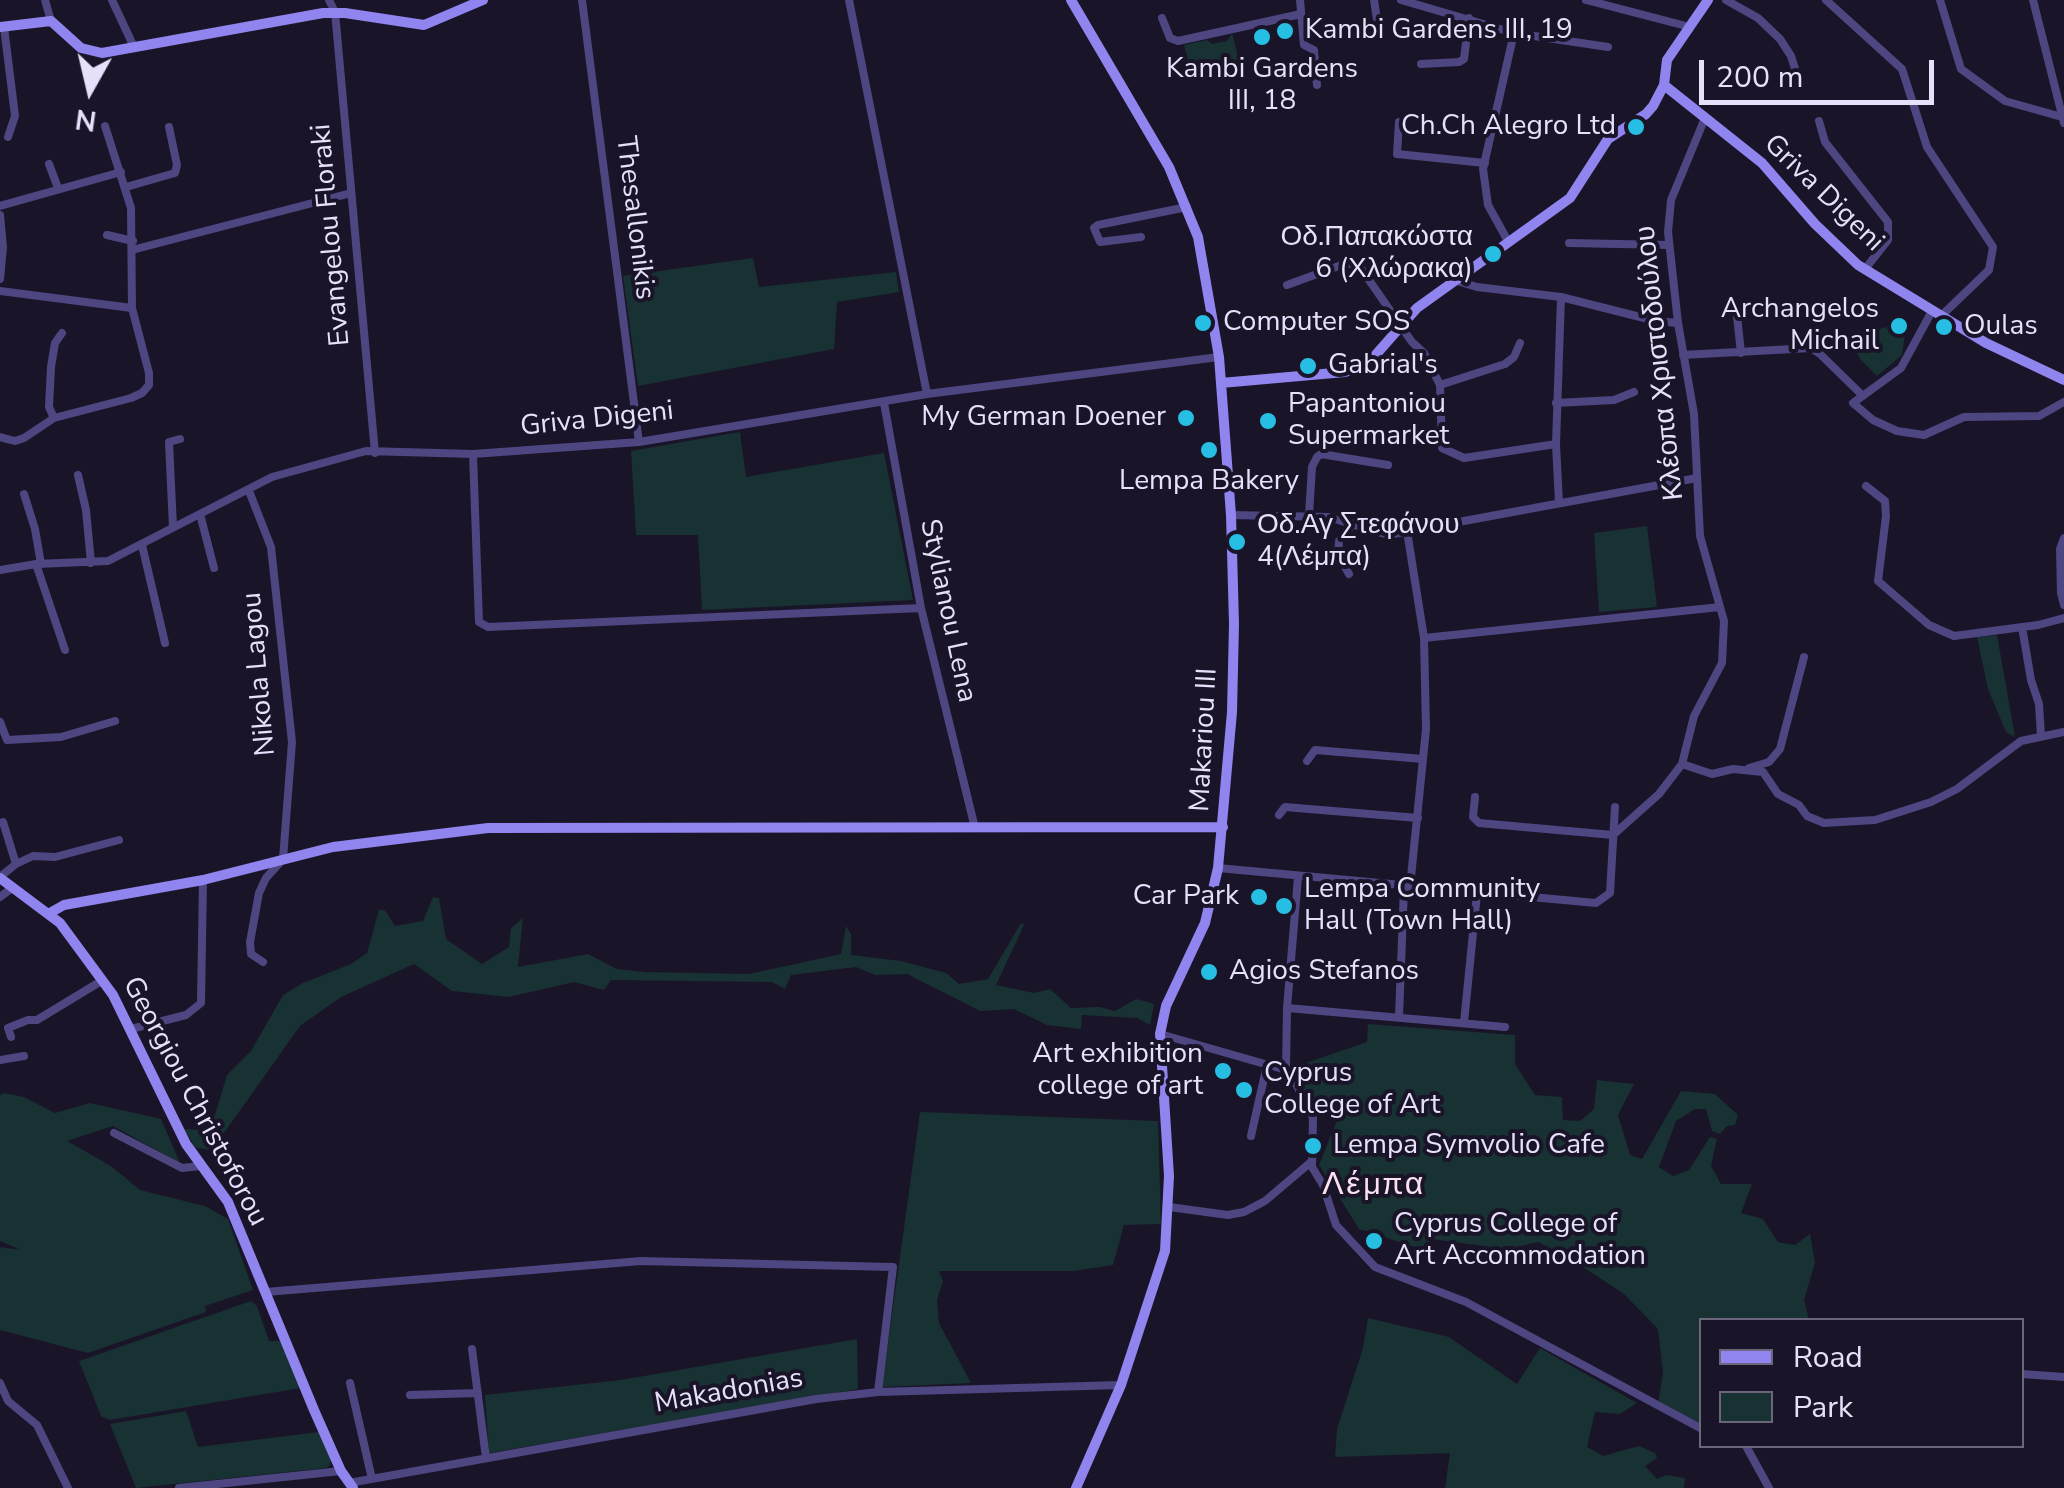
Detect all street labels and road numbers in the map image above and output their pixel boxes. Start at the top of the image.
street label: Evangelou Floraki [306,122,358,348]
street label: Griva Digeni [1756,128,1890,260]
street label: Thesallonikis [607,134,661,302]
street label: Κλέοπα Χριστοδούλου [1630,224,1692,502]
street label: Griva Digeni [519,395,675,445]
street label: Stylianou Lena [911,516,983,706]
street label: Nikola Lagou [236,591,284,757]
street label: Makariou III [1184,667,1226,813]
street label: Georgiou Christoforou [114,972,274,1232]
street label: Makadonias [652,1362,806,1422]

